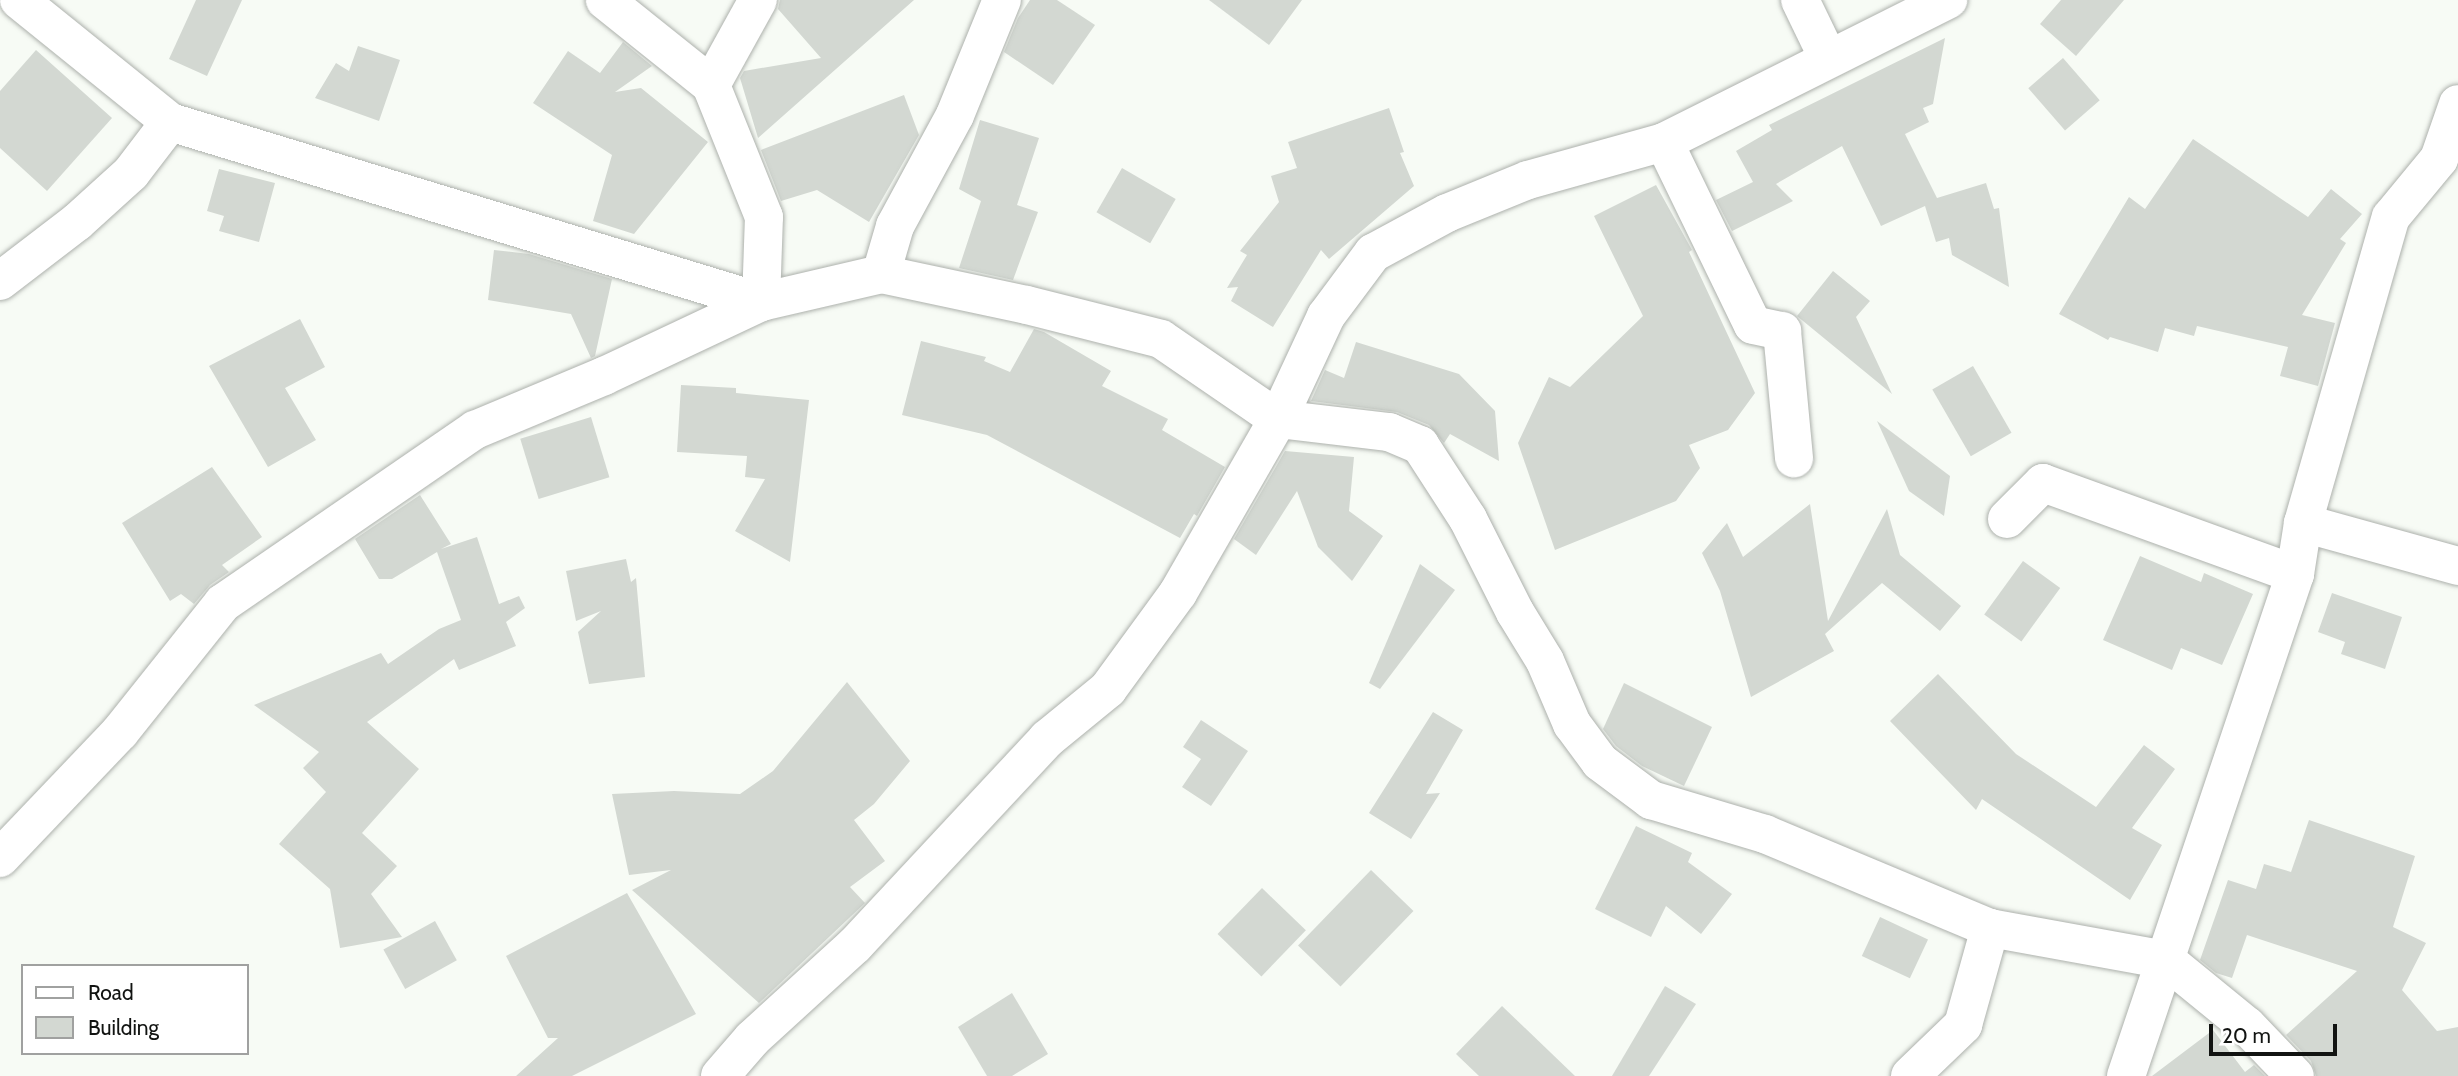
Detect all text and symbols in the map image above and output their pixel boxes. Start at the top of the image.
legend [21,964,248,1055]
text: Road [88,980,134,1005]
scale bar [2213,1010,2341,1054]
text: Building [88,1015,159,1040]
text: 20 m [2222,1023,2271,1048]

